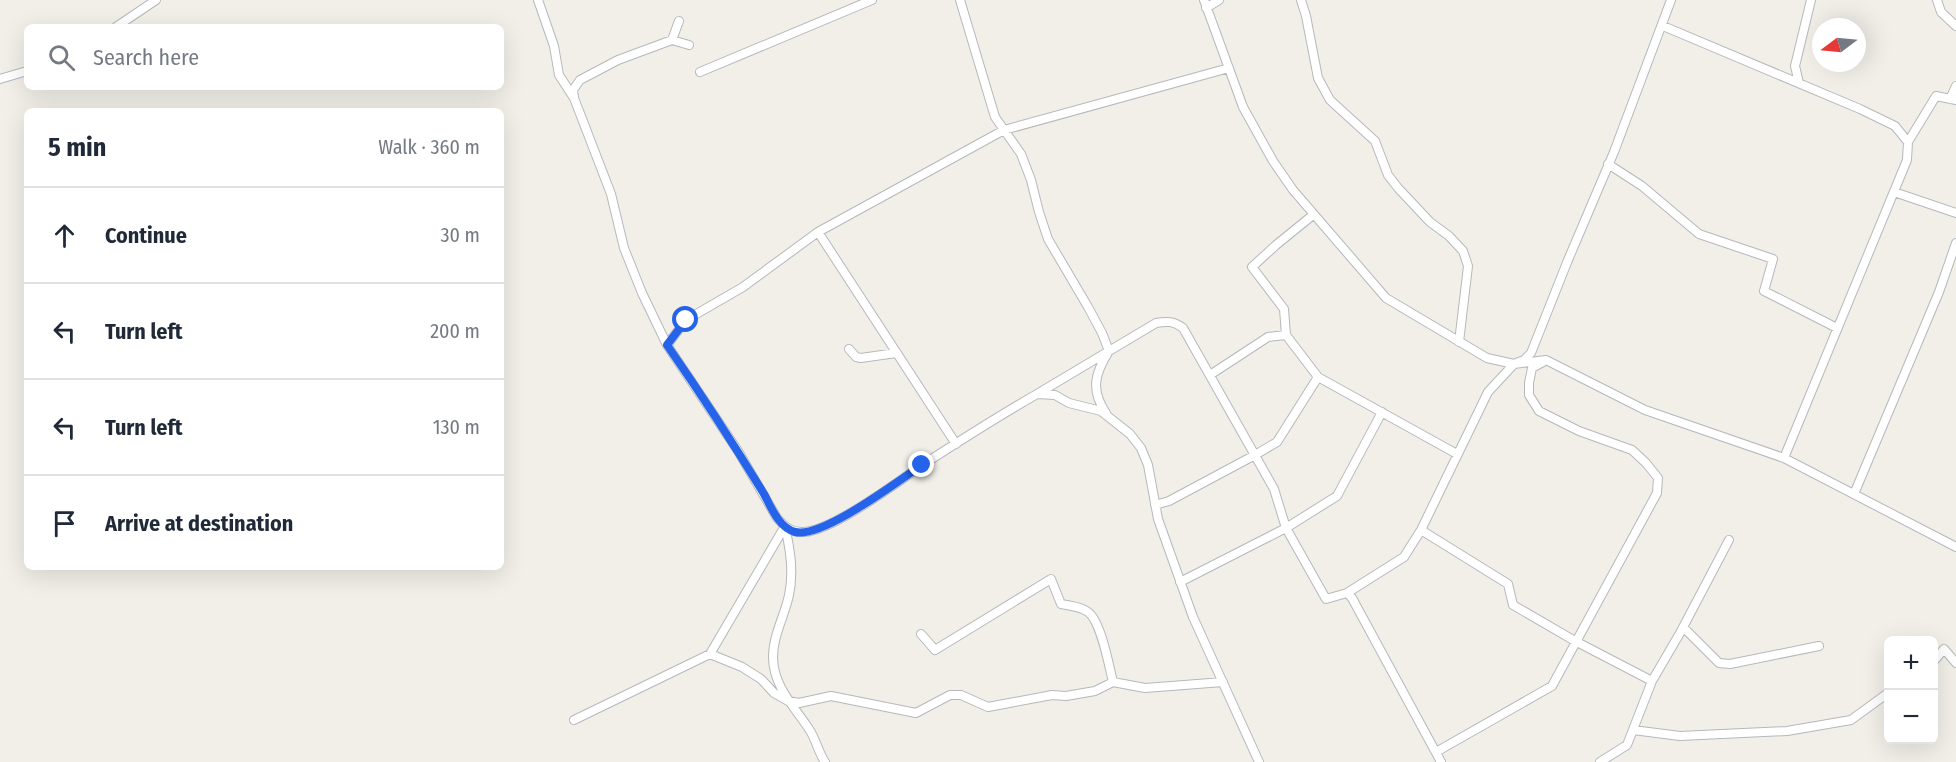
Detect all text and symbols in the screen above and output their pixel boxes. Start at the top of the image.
north arrow [1812,18,1866,72]
search box [24,24,504,90]
icon: search [45,41,78,74]
text: Search here [93,44,199,71]
text: 5 min [48,132,106,163]
text: Walk · 360 m [378,135,480,159]
icon: ahead [48,219,81,252]
text: Continue [105,222,187,249]
text: 30 m [440,223,480,247]
route start [672,306,698,332]
icon: left [48,315,81,348]
text: Turn left [105,318,183,345]
text: 200 m [430,319,480,343]
icon: left [48,411,81,444]
text: Turn left [105,414,183,441]
text: 130 m [433,415,480,439]
route end [908,451,934,477]
icon: arrive [48,507,81,540]
text: Arrive at destination [105,510,293,537]
map controls [1884,636,1938,744]
button: + [1884,636,1938,690]
button: − [1884,690,1938,744]

